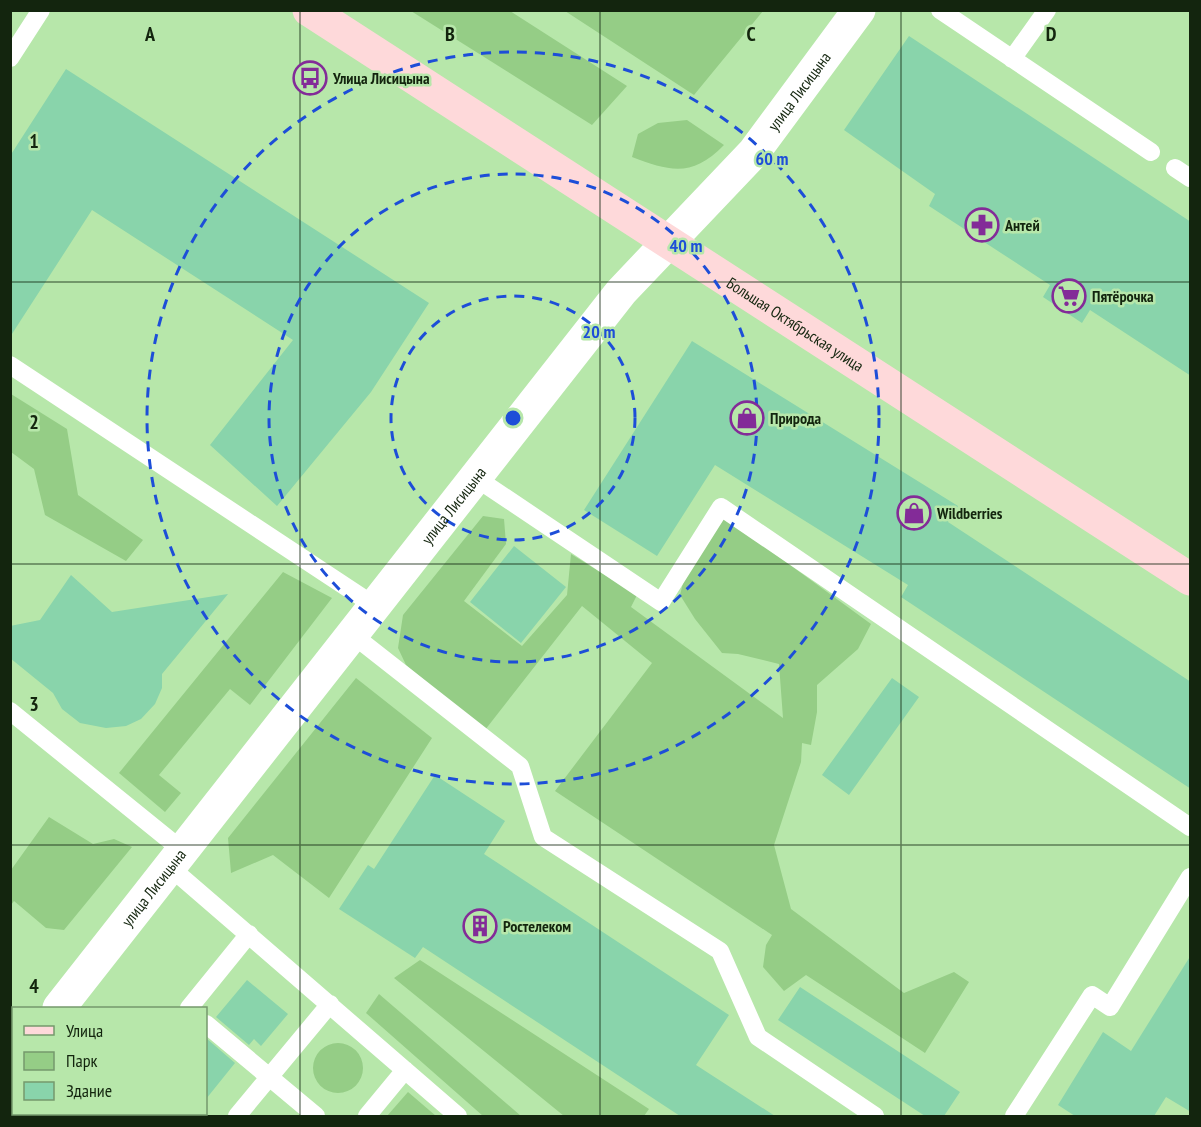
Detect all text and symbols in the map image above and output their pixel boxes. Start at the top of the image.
text: A [144,21,156,47]
text: B [445,21,455,47]
text: C [746,21,756,47]
text: D [1046,21,1057,47]
street label: улица Лисицына [763,48,835,135]
bus stop icon: Улица Лисицына [292,60,328,96]
place label: Улица Лисицына [332,68,430,88]
text: 1 [29,128,39,154]
text: 60 m [756,147,788,170]
pharmacy icon: Антей [964,207,1000,243]
place label: Антей [1004,215,1040,235]
text: 40 m [670,234,702,257]
street label: Большая Октябрьская улица [723,273,868,376]
supermarket icon: Пятёрочка [1051,278,1087,314]
place label: Пятёрочка [1092,286,1154,306]
text: 20 m [583,320,615,343]
shop icon: Природа [729,400,765,436]
centre of rings [503,408,523,428]
place label: Природа [770,408,822,428]
text: 2 [29,409,39,435]
street label: улица Лисицына [417,463,490,548]
shop icon: Wildberries [896,495,932,531]
place label: Wildberries [936,503,1003,523]
text: 3 [29,691,39,717]
street label: улица Лисицына [117,845,190,930]
building icon: Ростелеком [462,908,498,944]
place label: Ростелеком [503,916,571,936]
text: 4 [29,973,39,999]
legend [12,1007,207,1115]
text: Улица [66,1019,103,1042]
text: Парк [66,1049,97,1072]
text: Здание [66,1079,112,1102]

